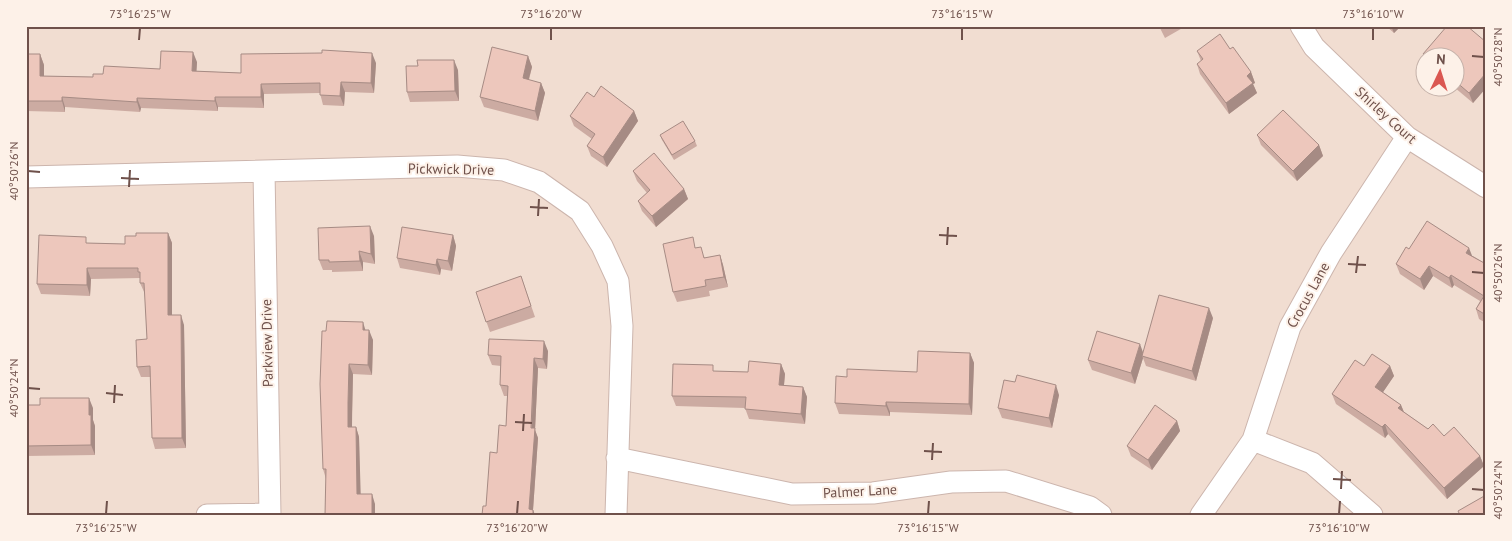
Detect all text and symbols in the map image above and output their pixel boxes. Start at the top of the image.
text: 73°16'25"W [109,6,171,21]
text: 73°16'20"W [520,6,582,21]
text: 73°16'15"W [931,6,993,21]
text: 73°16'10"W [1342,6,1404,21]
text: 40°50'28"N [1490,27,1505,87]
north arrow [1414,48,1464,98]
text: N [1436,50,1446,68]
street label: Shirley Court [1351,83,1421,148]
text: 40°50'26"N [6,141,21,201]
street label: Pickwick Drive [408,159,494,179]
text: 40°50'26"N [1490,243,1505,303]
street label: Crocus Lane [1283,259,1333,331]
street label: Parkview Drive [257,299,277,387]
text: 40°50'24"N [6,358,21,418]
text: 40°50'24"N [1490,460,1505,520]
street label: Palmer Lane [823,480,897,502]
text: 73°16'25"W [75,520,137,535]
text: 73°16'20"W [486,520,548,535]
text: 73°16'15"W [897,520,959,535]
text: 73°16'10"W [1308,520,1370,535]

